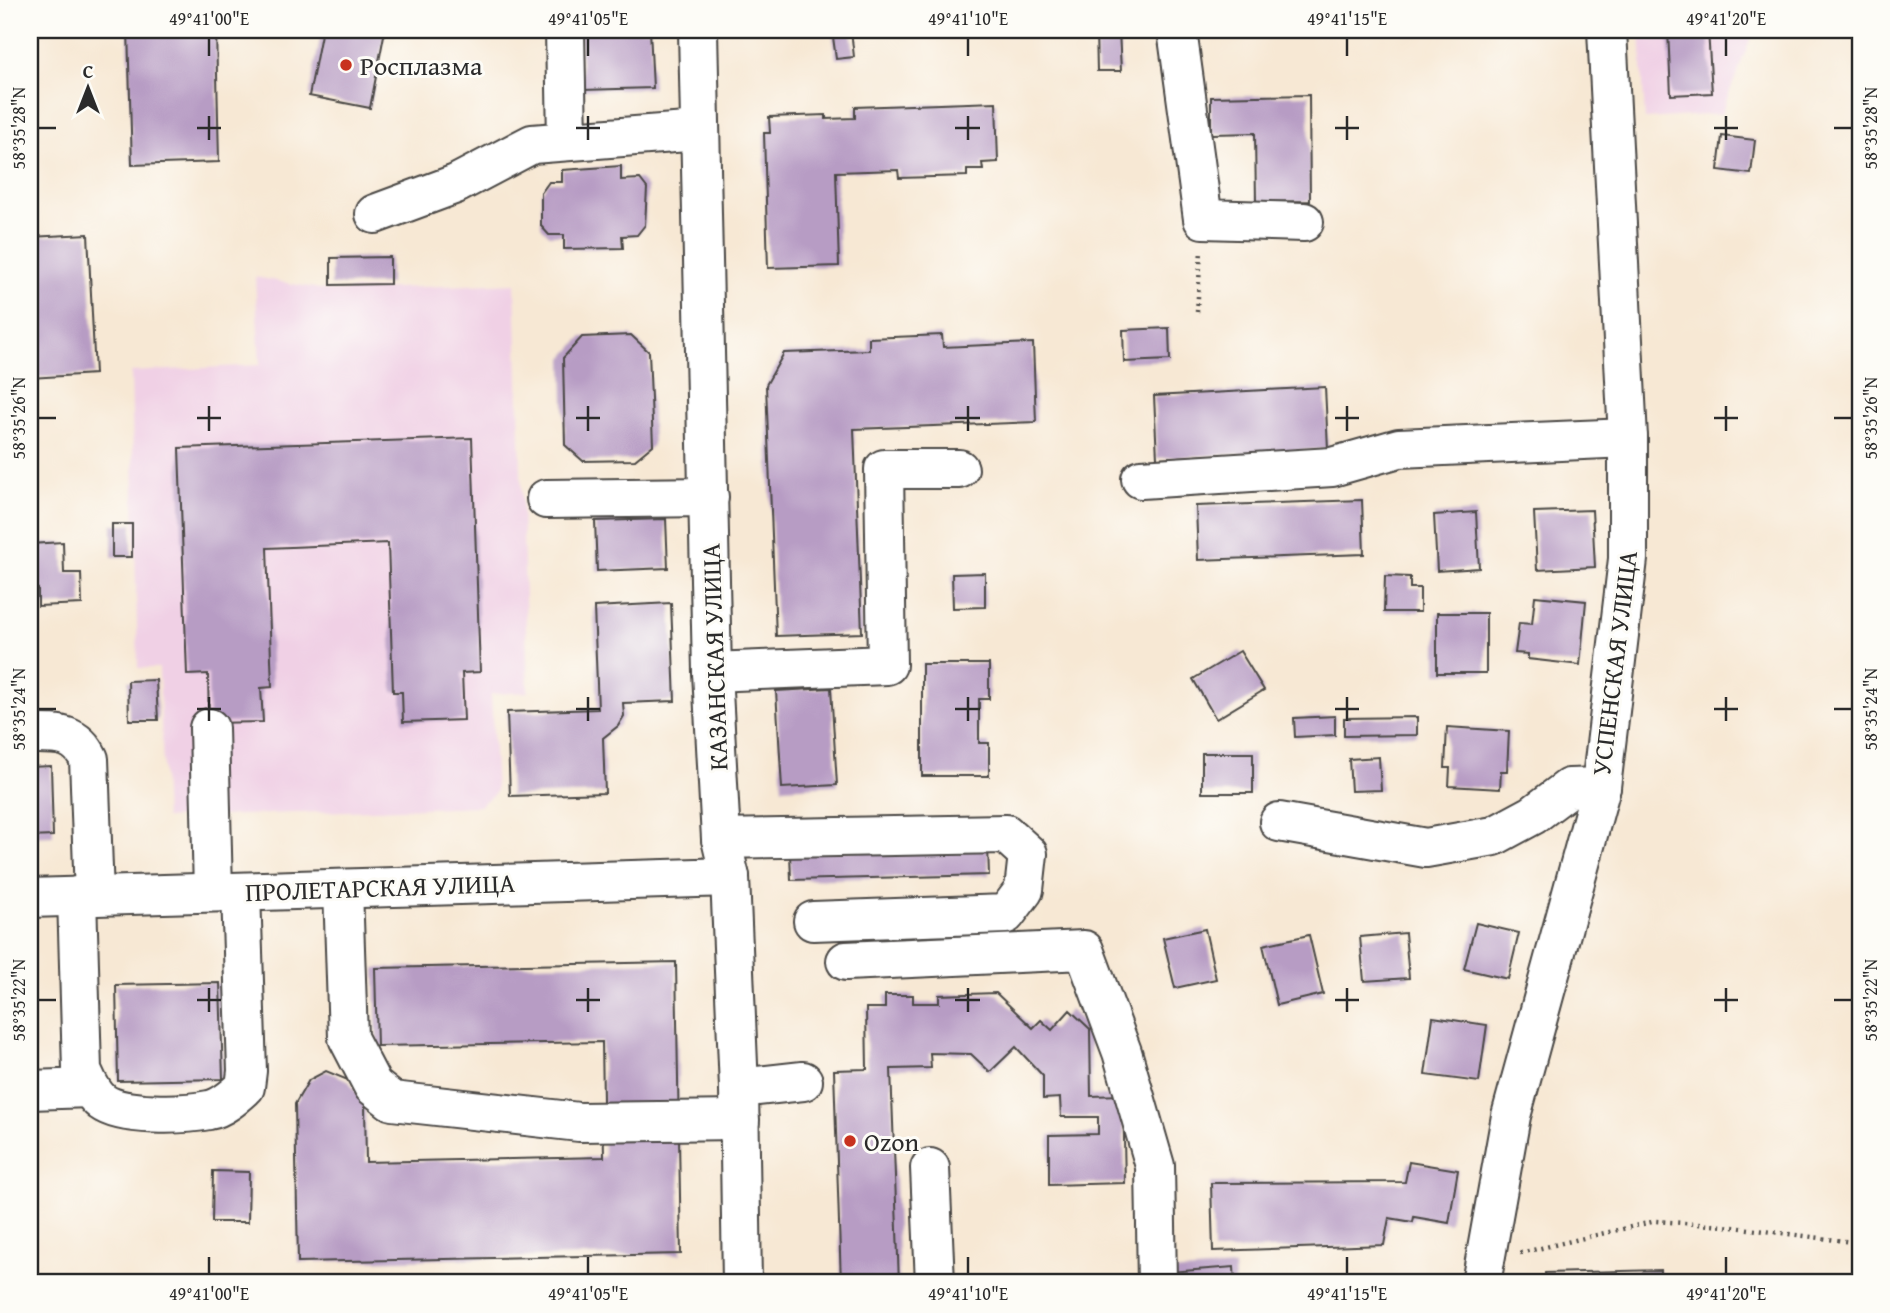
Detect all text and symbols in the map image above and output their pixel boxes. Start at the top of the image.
text: 49°41'00"E [169,5,249,32]
text: 49°41'05"E [548,5,628,32]
text: 49°41'10"E [928,5,1008,32]
text: 49°41'15"E [1307,5,1387,32]
text: 49°41'20"E [1686,5,1766,32]
place label: Росплазма [360,46,483,85]
north arrow [52,52,122,122]
text: С [83,57,94,85]
marker: Росплазма [338,57,354,73]
text: 58°35'28"N [5,86,32,169]
text: 58°35'28"N [1857,86,1884,169]
text: 58°35'26"N [5,376,32,459]
text: 58°35'26"N [1857,376,1884,459]
street label: КАЗАНСКАЯ УЛИЦА [691,542,737,771]
street label: УСПЕНСКАЯ УЛИЦА [1581,548,1647,778]
text: 58°35'24"N [5,667,32,750]
text: 58°35'24"N [1857,667,1884,750]
street label: ПРОЛЕТАРСКАЯ УЛИЦА [245,863,516,911]
text: 58°35'22"N [5,958,32,1041]
text: 58°35'22"N [1857,958,1884,1041]
place label: Ozon [864,1122,919,1161]
marker: Ozon [842,1133,858,1149]
text: 49°41'00"E [169,1280,249,1307]
text: 49°41'05"E [548,1280,628,1307]
text: 49°41'10"E [928,1280,1008,1307]
text: 49°41'15"E [1307,1280,1387,1307]
text: 49°41'20"E [1686,1280,1766,1307]

